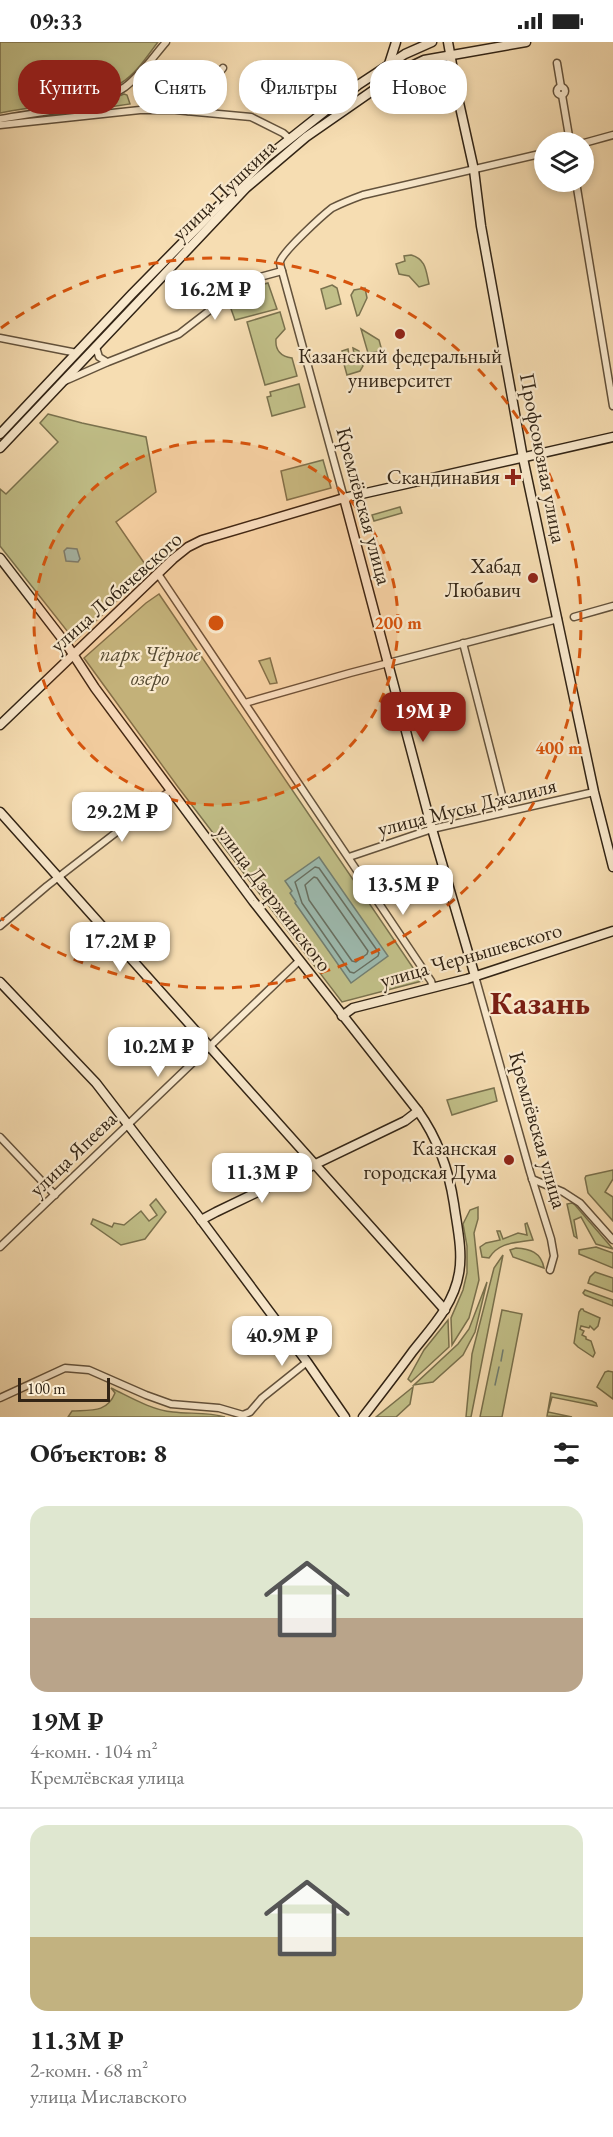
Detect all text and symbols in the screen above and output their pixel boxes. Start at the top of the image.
text: 09:33 [30,7,83,36]
chip: Купить [18,60,121,114]
chip: Снять [133,60,227,114]
chip: Фильтры [239,60,358,114]
chip: Новое [370,60,467,114]
map controls [534,132,594,192]
button: layers [534,132,594,192]
street label: улица Пушкина [166,133,282,246]
pin: 16.2M ₽ [160,270,270,321]
text: 16.2M ₽ [179,276,251,302]
marker: Казанский федеральный университет [393,327,407,341]
place label: Казанский федеральный университет [298,342,502,393]
street label: Профсоюзная улица [514,370,573,546]
street label: Кремлёвская улица [330,424,399,588]
place label: Скандинавия [387,463,500,490]
marker: Скандинавия [504,468,522,486]
street label: улица Лобачевского [44,525,187,658]
place label: Хабад Любавич [445,552,521,603]
marker: Хабад Любавич [526,571,540,585]
text: 200 m [374,611,422,634]
centre of rings [206,613,226,633]
park label: парк Чёрное озеро [100,640,201,691]
pin: 19M ₽ [381,692,465,743]
text: 19M ₽ [395,698,451,724]
text: 400 m [535,736,583,759]
street label: улица Мусы Джалиля [375,771,559,842]
pin: 29.2M ₽ [67,792,177,843]
text: 29.2M ₽ [86,798,158,824]
street label: улица Дзержинского [210,819,339,977]
pin: 13.5M ₽ [348,865,458,916]
text: 13.5M ₽ [367,871,439,897]
street label: улица Чернышевского [377,916,565,993]
pin: 17.2M ₽ [65,922,175,973]
text: 17.2M ₽ [84,928,156,954]
district label: Казань [490,981,590,1024]
pin: 10.2M ₽ [103,1027,213,1078]
text: 10.2M ₽ [122,1033,194,1059]
street label: Кремлёвская улица [503,1048,574,1212]
street label: улица Япеева [23,1105,123,1202]
place label: Казанская городская Дума [363,1134,498,1185]
pin: 11.3M ₽ [207,1153,317,1204]
marker: Казанская городская Дума [502,1153,516,1167]
text: 11.3M ₽ [226,1159,298,1185]
pin: 40.9M ₽ [227,1316,337,1367]
text: 40.9M ₽ [246,1322,318,1348]
scale bar [18,1375,110,1402]
text: 100 m [27,1378,66,1399]
text: Объектов: 8 [30,1436,167,1470]
icon: filters [550,1437,583,1470]
icon: home [253,1545,361,1653]
text: 19M ₽ [30,1704,104,1738]
text: 4-комн. · 104 m² [30,1738,158,1764]
text: Кремлёвская улица [30,1764,185,1790]
icon: home [253,1864,361,1972]
text: 11.3M ₽ [30,2023,124,2057]
text: 2-комн. · 68 m² [30,2057,148,2083]
text: улица Миславского [30,2083,187,2109]

